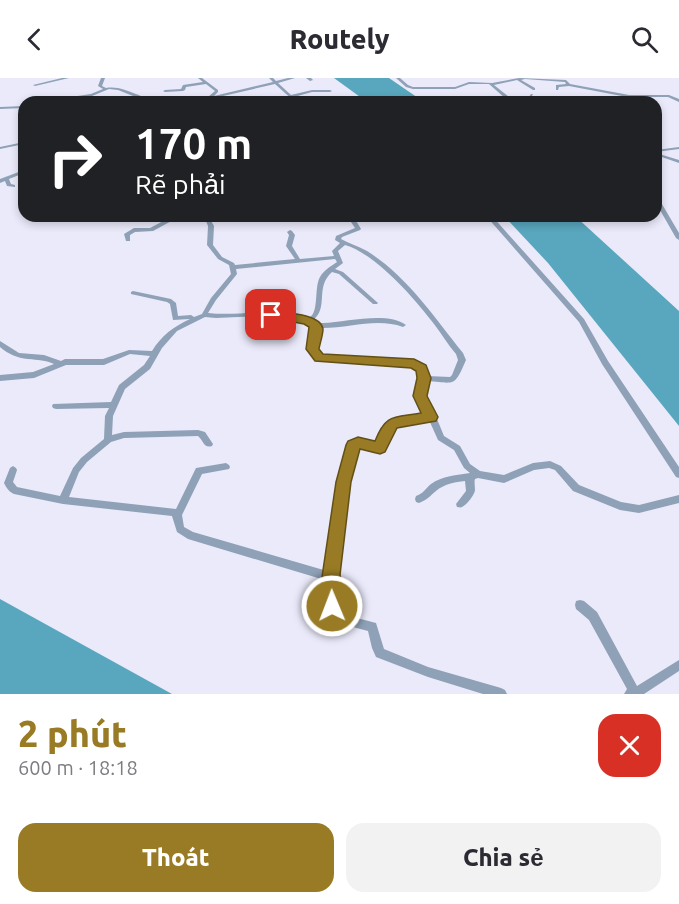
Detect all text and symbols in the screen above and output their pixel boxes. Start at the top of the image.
icon: back [18,23,51,56]
icon: search [628,23,661,56]
text: Routely [290,24,389,54]
icon: right [36,120,114,198]
text: 170 m [135,120,252,167]
text: Rẽ phải [135,169,226,199]
pin [245,289,296,340]
icon: arrive [254,298,287,331]
position arrow [300,574,364,638]
text: 2 phút [18,713,127,754]
button: close [598,714,661,777]
text: 600 m · 18:18 [18,756,138,779]
button: Thoát [18,823,334,892]
button: Chia sẻ [346,823,661,892]

